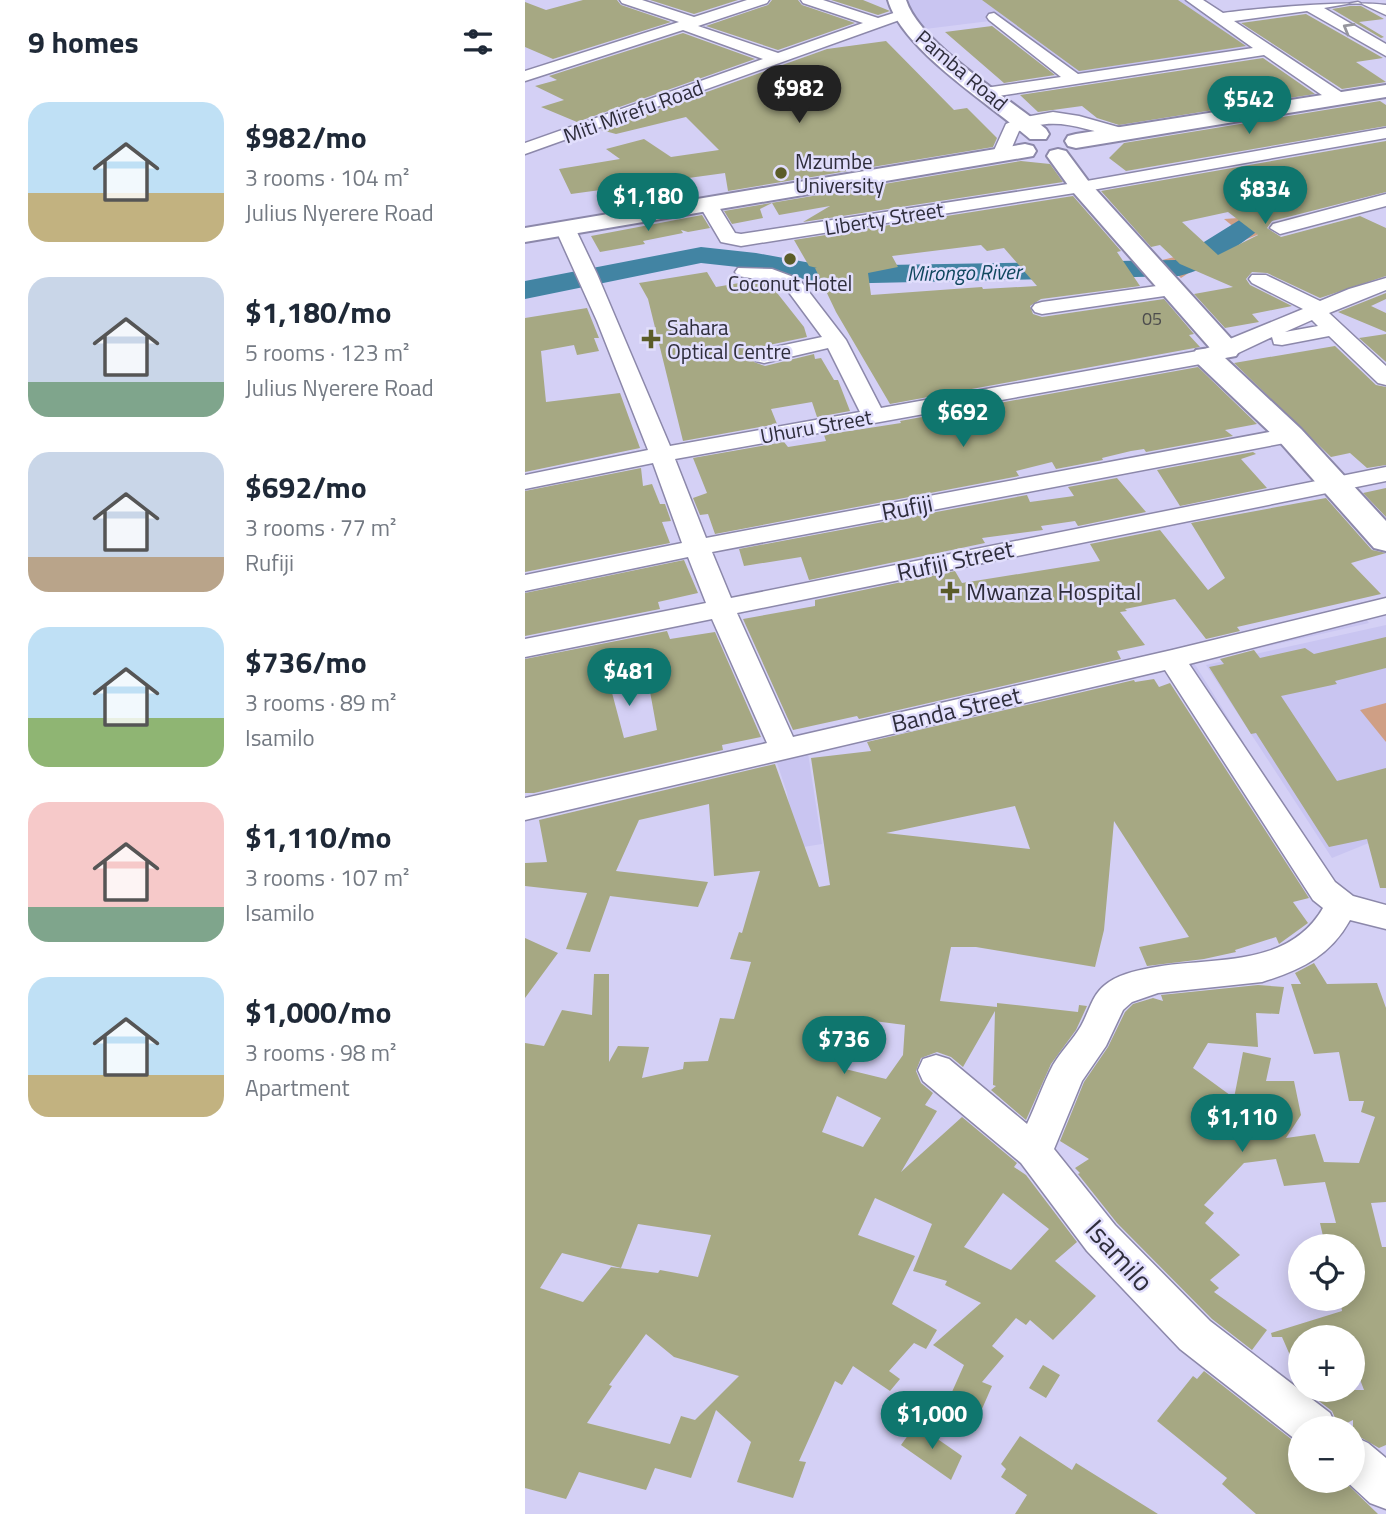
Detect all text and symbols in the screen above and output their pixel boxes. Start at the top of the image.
text: 9 homes [28,19,139,65]
street label: Pamba Road [909,22,1015,118]
icon: filters [459,23,497,61]
one-way arrow [1342,24,1355,37]
pin: $982 [758,66,840,125]
text: $982 [773,70,825,105]
street label: Miti Mirefu Road [558,71,708,151]
pin: $542 [1208,76,1290,136]
text: $542 [1223,81,1275,116]
text: $982/mo [245,114,367,160]
icon: home [84,130,168,214]
place label: Mzumbe University [795,145,884,201]
text: 3 rooms · 104 m² [245,160,409,195]
marker: Mzumbe University [773,165,789,181]
pin: $834 [1224,166,1306,226]
text: $834 [1239,171,1291,206]
pin: $1,180 [591,174,705,233]
text: $1,180 [613,178,683,213]
street label: Liberty Street [822,193,946,243]
text: Julius Nyerere Road [245,195,434,230]
marker: Coconut Hotel [782,251,798,267]
water label: Mirongo River [906,255,1024,289]
place label: Coconut Hotel [728,267,852,299]
text: $1,180/mo [245,289,391,335]
icon: home [84,305,168,389]
house number: 05 [1142,305,1162,332]
place label: Sahara Optical Centre [667,311,791,367]
marker: Sahara Optical Centre [641,329,661,349]
text: 5 rooms · 123 m² [245,335,409,370]
text: Julius Nyerere Road [245,370,434,405]
pin: $692 [922,390,1004,449]
text: $692 [937,394,989,429]
street label: Uhuru Street [758,400,875,452]
text: $692/mo [245,464,367,510]
icon: home [84,480,168,564]
street label: Rufiji [878,484,936,530]
text: 3 rooms · 77 m² [245,510,396,545]
street label: Rufiji Street [893,530,1017,590]
text: Rufiji [245,545,294,580]
place label: Mwanza Hospital [966,573,1141,609]
marker: Mwanza Hospital [940,581,960,601]
text: $736/mo [245,639,367,685]
pin: $481 [588,648,670,708]
text: $481 [603,653,655,688]
icon: home [84,655,168,739]
street label: Banda Street [888,677,1025,741]
text: 3 rooms · 89 m² [245,685,396,720]
text: Isamilo [245,720,315,755]
text: $1,110/mo [245,814,391,860]
icon: home [84,830,168,914]
text: 3 rooms · 107 m² [245,860,409,895]
text: Isamilo [245,895,315,930]
text: $1,000/mo [245,989,391,1035]
icon: home [84,1005,168,1089]
pin: $736 [803,1016,885,1076]
text: $736 [818,1021,870,1056]
text: 3 rooms · 98 m² [245,1035,396,1070]
text: Apartment [245,1070,350,1105]
pin: $1,110 [1185,1094,1299,1154]
text: $1,110 [1207,1099,1277,1134]
street label: Isamilo [1076,1209,1164,1301]
map controls [1288,1234,1365,1493]
button: locate [1288,1234,1365,1311]
button: + [1288,1325,1365,1402]
pin: $1,000 [875,1392,989,1451]
text: $1,000 [897,1396,967,1431]
button: − [1288,1416,1365,1493]

